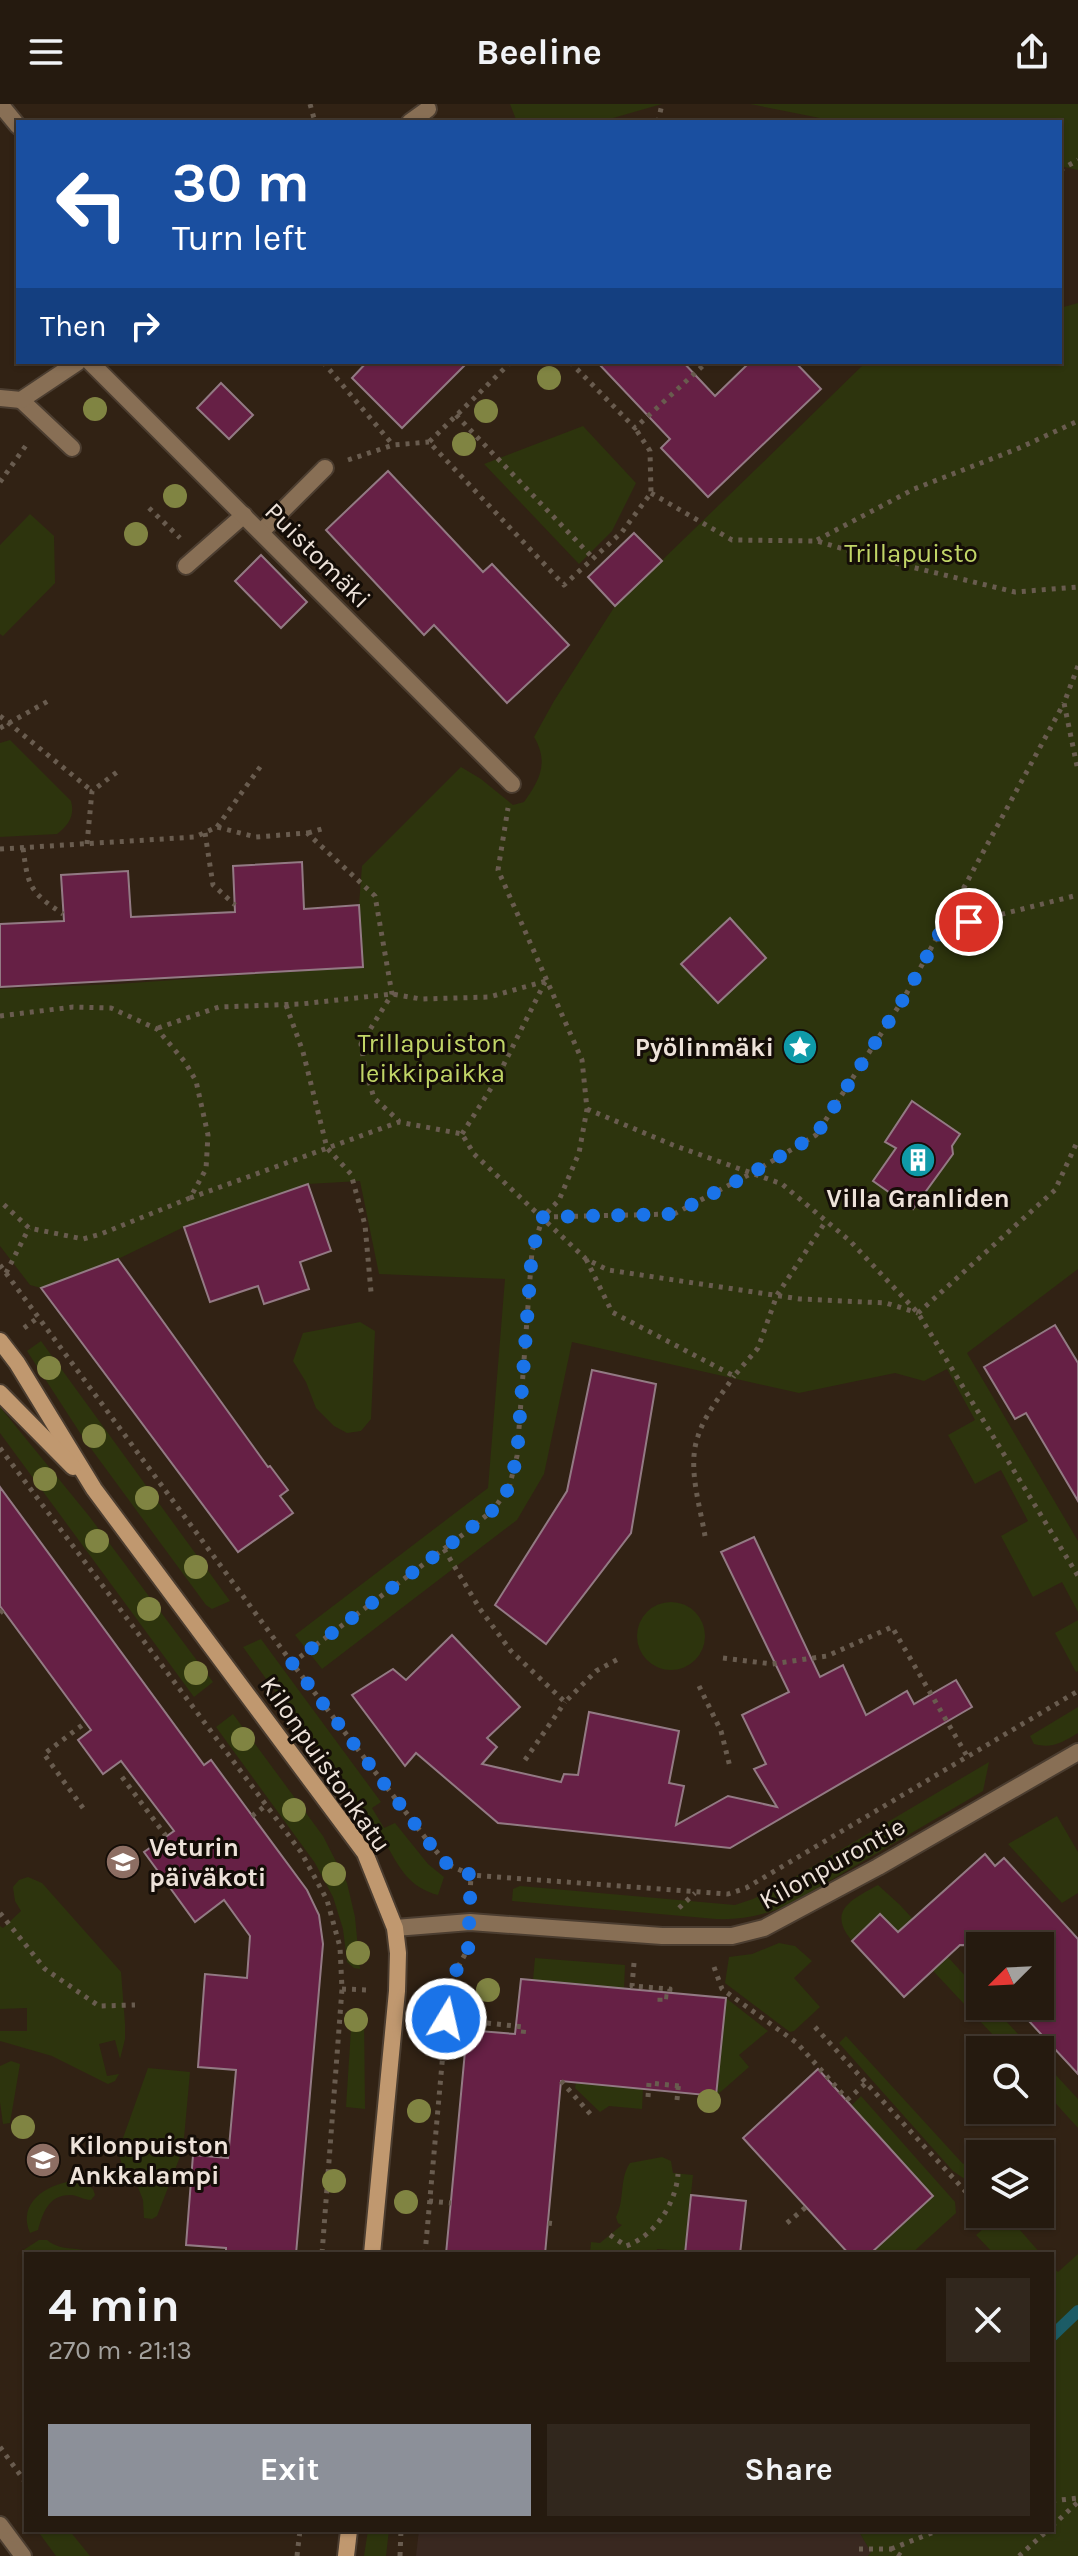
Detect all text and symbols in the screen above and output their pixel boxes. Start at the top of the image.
icon: menu [24,30,68,74]
icon: share [1010,30,1054,74]
text: Beeline [476,31,602,73]
text: 30 m [172,150,310,215]
icon: left [40,152,144,256]
text: Turn left [172,217,307,259]
icon: right [123,304,167,348]
text: Then [40,308,107,344]
street label: Puistomäki [258,496,377,615]
park label: Trillapuisto [844,538,978,569]
pin [935,888,1003,956]
icon: arrive [947,900,991,944]
park label: Trillapuiston leikkipaikka [357,1028,507,1089]
place icon: Pyölinmäki [781,1028,819,1066]
place label: Pyölinmäki [635,1032,774,1063]
building icon: Villa Granliden [899,1141,937,1179]
place label: Villa Granliden [826,1183,1010,1214]
street label: Kilonpuistonkatu [253,1671,398,1858]
street label: Kilonpurontie [754,1811,911,1916]
place label: Veturin päiväkoti [149,1832,266,1893]
school or university icon: Veturin päiväkoti [104,1843,142,1881]
north arrow [966,1932,1054,2020]
map controls [966,1932,1054,2228]
position arrow [404,1977,488,2061]
button: search [966,2036,1054,2124]
place label: Kilonpuiston Ankkalampi [69,2130,229,2191]
button: layers [966,2140,1054,2228]
school or university icon: Kilonpuiston Ankkalampi [24,2141,62,2179]
text: 4 min [48,2277,180,2333]
button: close [946,2278,1030,2362]
text: 270 m · 21:13 [48,2335,192,2366]
button: Exit [48,2424,531,2516]
button: Share [547,2424,1030,2516]

